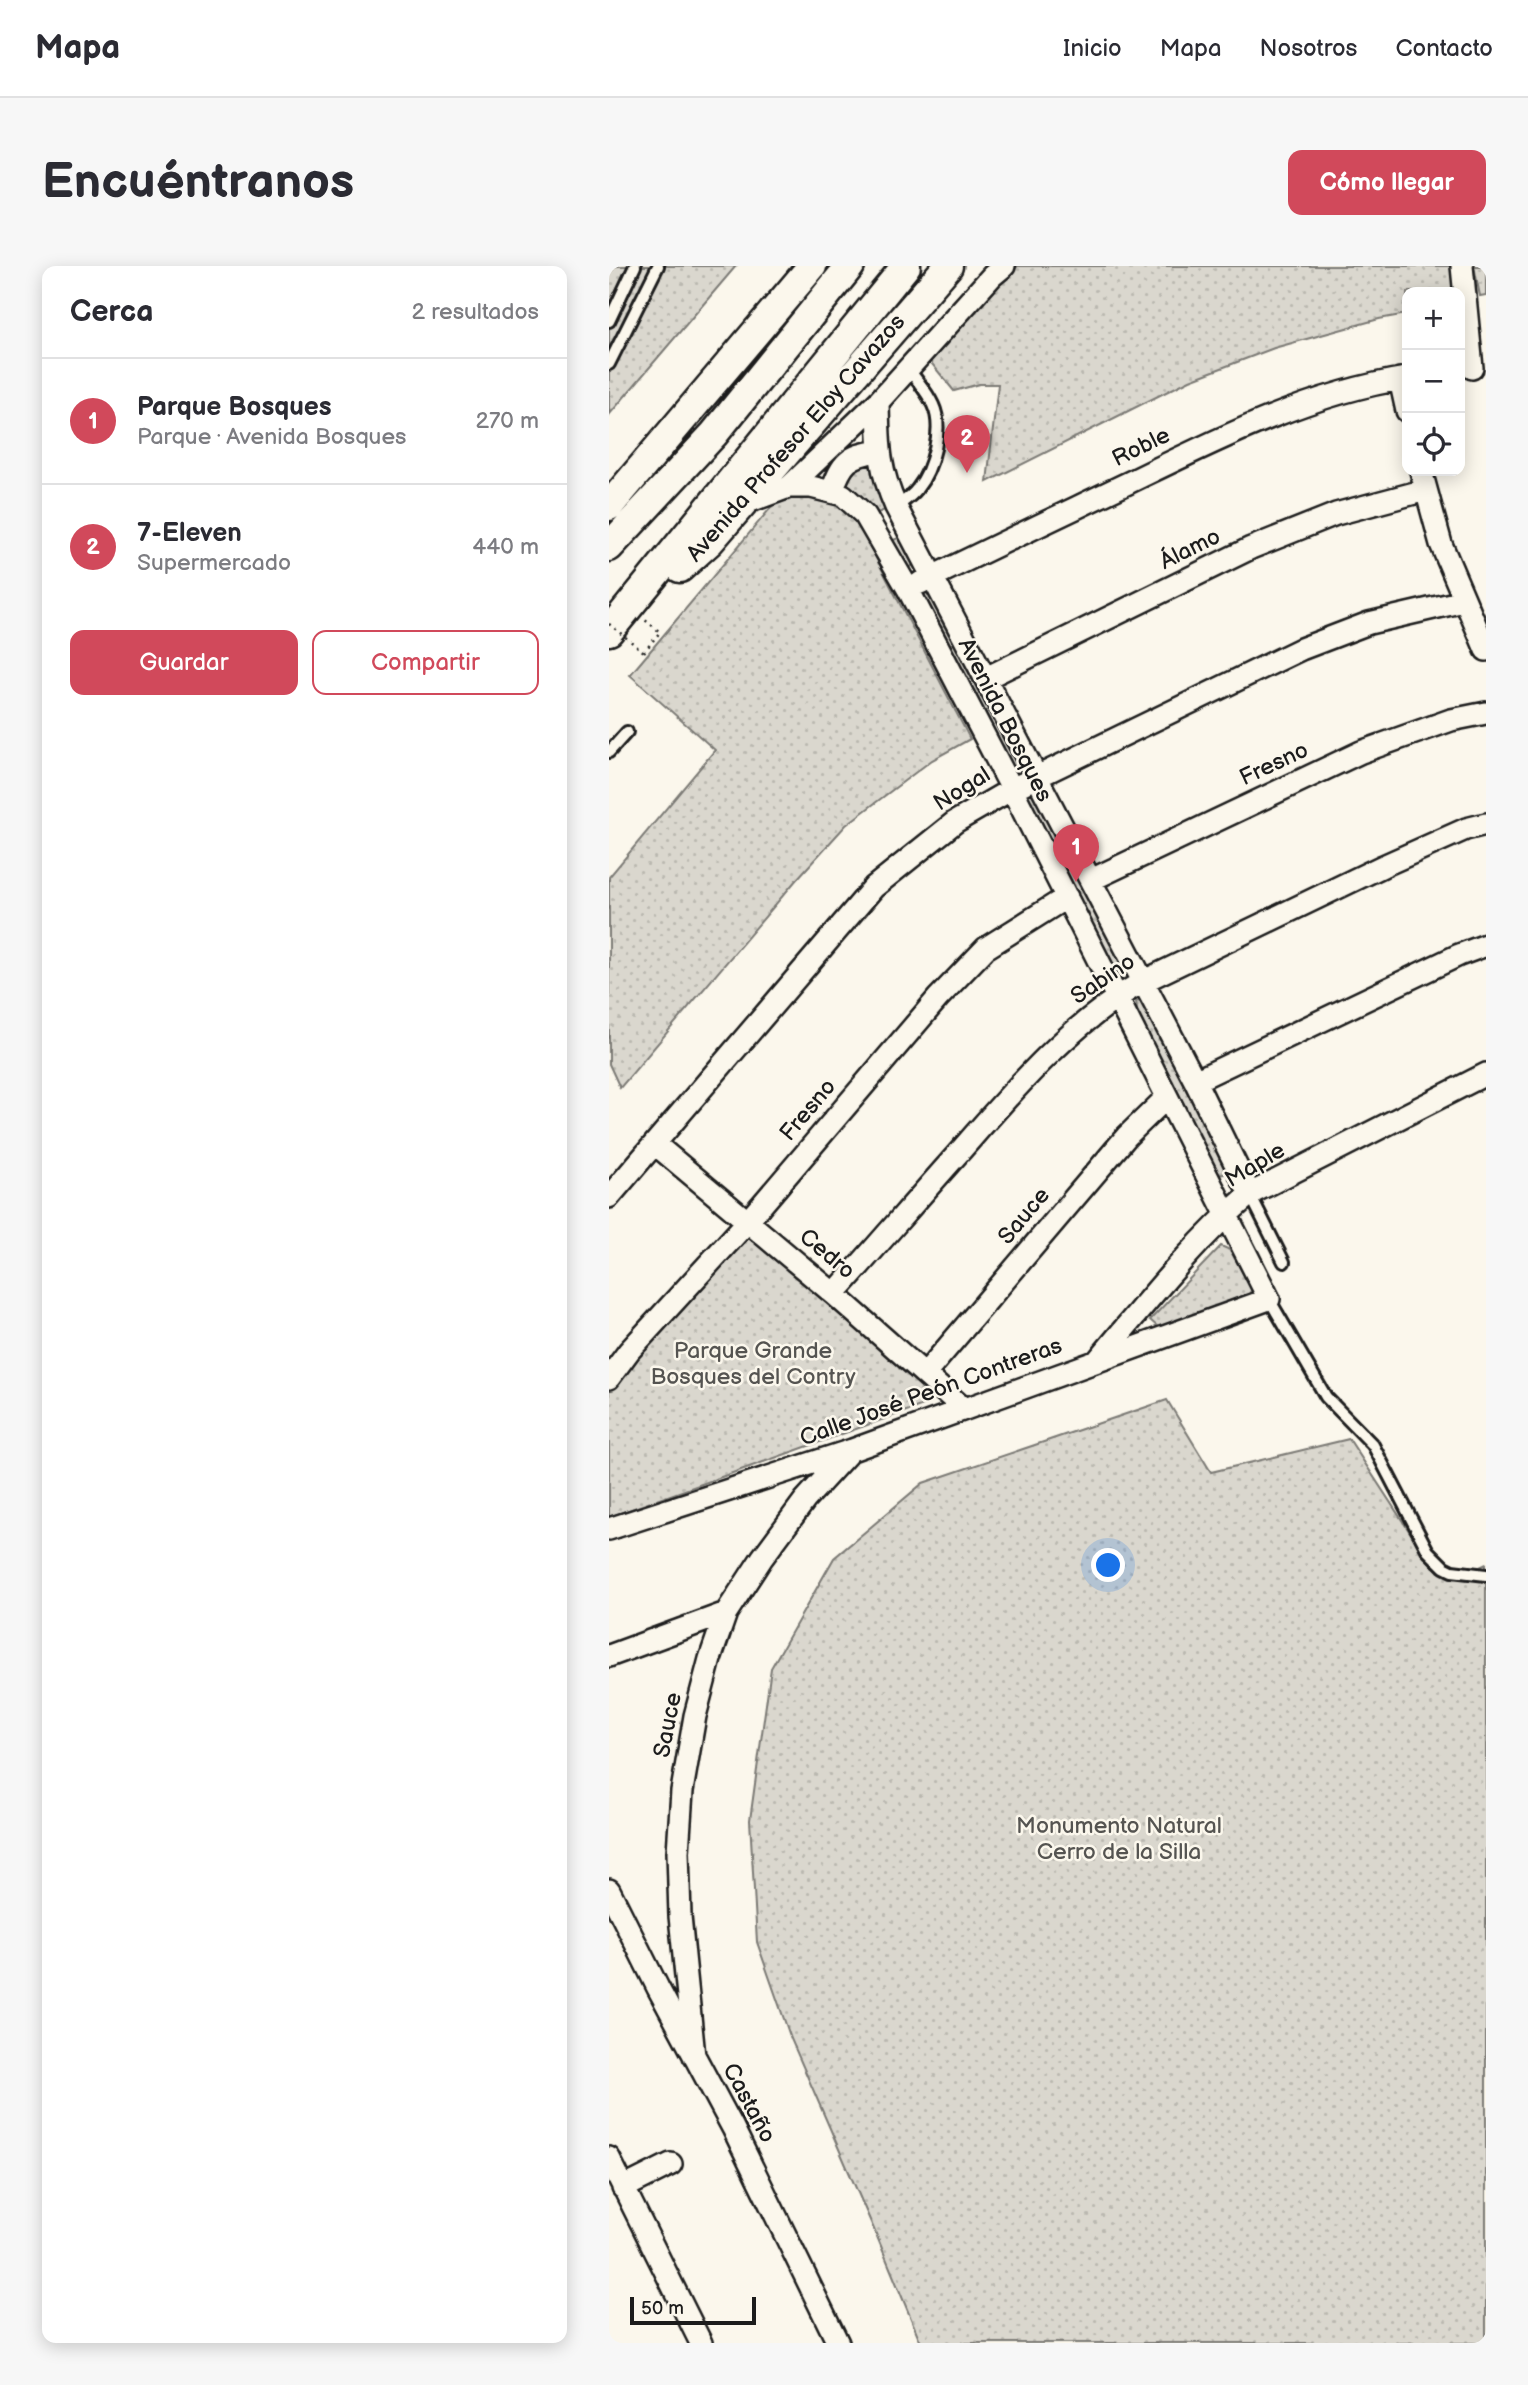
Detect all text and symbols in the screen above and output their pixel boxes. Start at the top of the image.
text: Mapa [35,28,120,68]
text: Inicio [1063,34,1122,63]
text: Mapa [1160,34,1222,63]
text: Nosotros [1260,34,1357,63]
text: Contacto [1395,34,1493,63]
button: Cómo llegar [1288,150,1486,215]
text: Encuéntranos [42,153,354,212]
map controls [1402,287,1465,476]
button: + [1402,287,1465,350]
text: Cerca [70,294,153,330]
text: 2 resultados [411,298,539,326]
street label: Avenida Profesor Eloy Cavazos [681,308,911,568]
button: − [1402,350,1465,413]
text: Parque Bosques [137,392,332,423]
text: 1 [88,407,98,435]
text: 270 m [475,407,539,435]
button: locate [1402,413,1465,476]
pin: 2 [944,415,990,473]
street label: Roble [1107,421,1175,473]
text: Parque · Avenida Bosques [137,423,406,451]
text: 7-Eleven [137,518,242,549]
street label: Álamo [1155,522,1225,576]
text: 2 [86,533,100,561]
text: 440 m [472,533,539,561]
text: Supermercado [137,549,291,577]
button: Guardar [70,630,298,695]
button: Compartir [312,630,539,695]
street label: Avenida Bosques [952,633,1058,807]
street label: Fresno [1235,736,1313,792]
street label: Nogal [928,761,996,817]
pin: 1 [1053,824,1099,882]
street label: Sabino [1066,947,1140,1011]
street label: Fresno [774,1073,842,1147]
street label: Maple [1220,1136,1290,1194]
street label: Sauce [992,1182,1056,1250]
street label: Cedro [793,1223,861,1285]
street label: Calle José Peón Contreras [796,1332,1066,1452]
park label: Parque Grande Bosques del Contry [650,1337,856,1391]
your location [1091,1548,1125,1582]
street label: Sauce [648,1690,688,1760]
park label: Monumento Natural Cerro de la Silla [1016,1812,1222,1866]
street label: Castaño [716,2058,782,2148]
scale bar [630,2294,756,2326]
text: 50 m [641,2297,684,2320]

